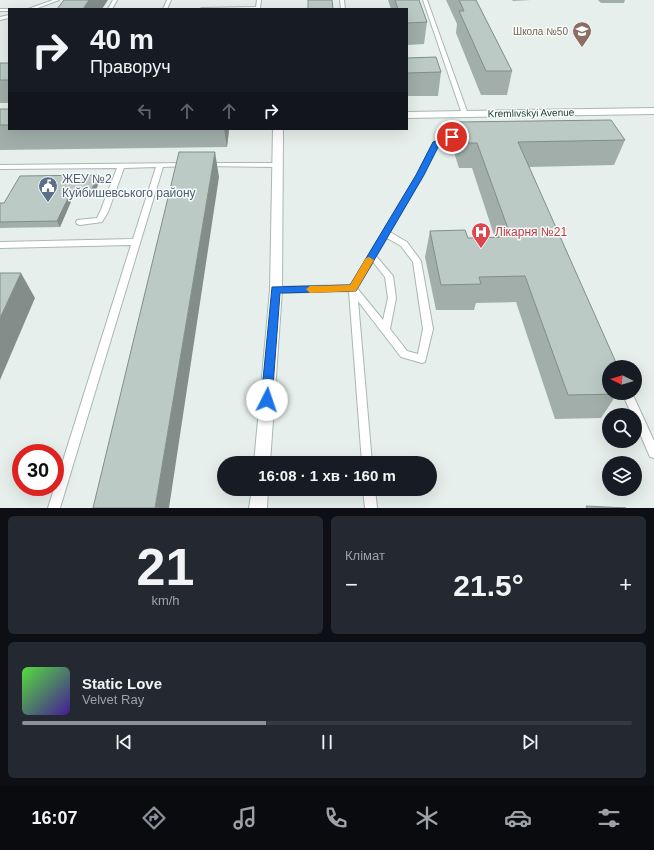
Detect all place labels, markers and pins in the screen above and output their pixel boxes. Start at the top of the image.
school or university icon: Школа №50 [571,20,593,48]
place label: Школа №50 [513,26,568,37]
pin [435,120,469,154]
place label: ЖЕУ №2 Куйбишевського району [62,172,196,200]
public building icon: ЖЕУ №2 Куйбишевського району [37,175,59,203]
hospital icon: Лікарня №21 [470,221,492,249]
place label: Лікарня №21 [495,225,567,239]

